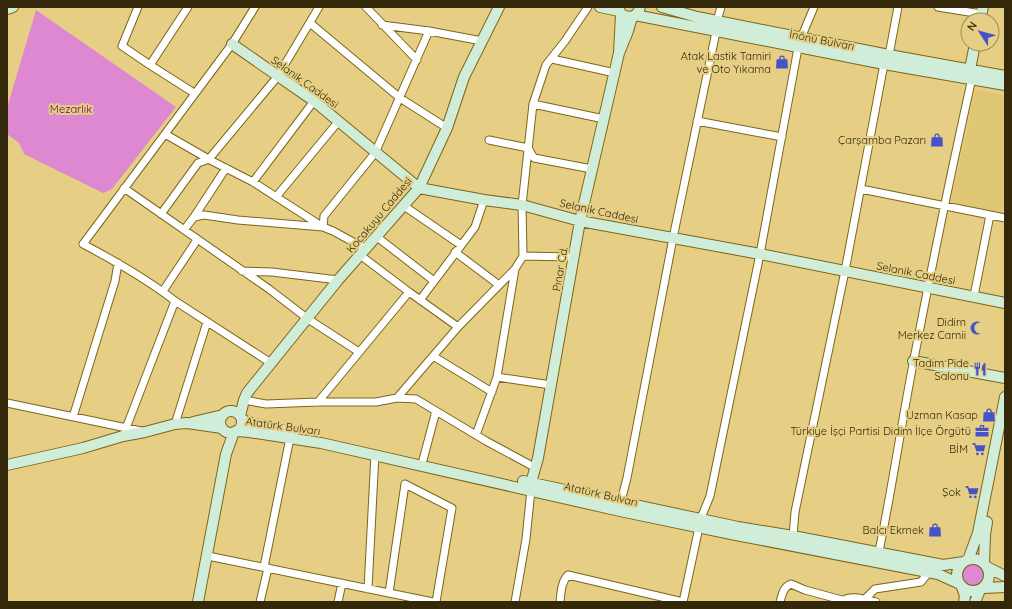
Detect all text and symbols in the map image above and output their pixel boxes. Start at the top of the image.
north arrow [960,12,1000,52]
text: N [964,19,980,34]
street label: İnönü Bulvarı [788,27,856,53]
place label: Atak Lastik Tamiri ve Oto Yıkama [681,49,771,76]
street label: Selanik Caddesi [268,53,342,111]
shop icon: Atak Lastik Tamiri ve Oto Yıkama [774,54,790,70]
park label: Mezarlık [50,102,92,116]
shop icon: Çarşamba Pazarı [929,132,945,148]
place label: Çarşamba Pazarı [838,133,926,147]
street label: Kocakuyu Caddesi [343,174,415,256]
street label: Selanik Caddesi [558,196,640,226]
street label: Pınar Cd. [549,246,571,292]
street label: Selanik Caddesi [875,258,957,288]
place label: Didim Merkez Camii [898,315,966,342]
mosque icon: Didim Merkez Camii [969,320,985,336]
place label: Tadım Pide Salonu [913,356,969,383]
restaurant icon: Tadım Pide Salonu [972,361,988,377]
shop icon: Uzman Kasap [981,407,997,423]
place label: Uzman Kasap [906,408,978,422]
street label: Atatürk Bulvarı [245,414,321,438]
office icon: Türkiye İşçi Partisi Didim İlçe Örgütü [974,423,990,439]
place label: Türkiye İşçi Partisi Didim İlçe Örgütü [791,424,971,438]
supermarket icon: BİM [971,441,987,457]
place label: BİM [949,442,968,456]
street label: Atatürk Bulvarı [563,479,639,509]
supermarket icon: Şok [964,484,980,500]
place label: Şok [942,485,961,499]
shop icon: Balcı Ekmek [927,522,943,538]
place label: Balcı Ekmek [862,523,924,537]

